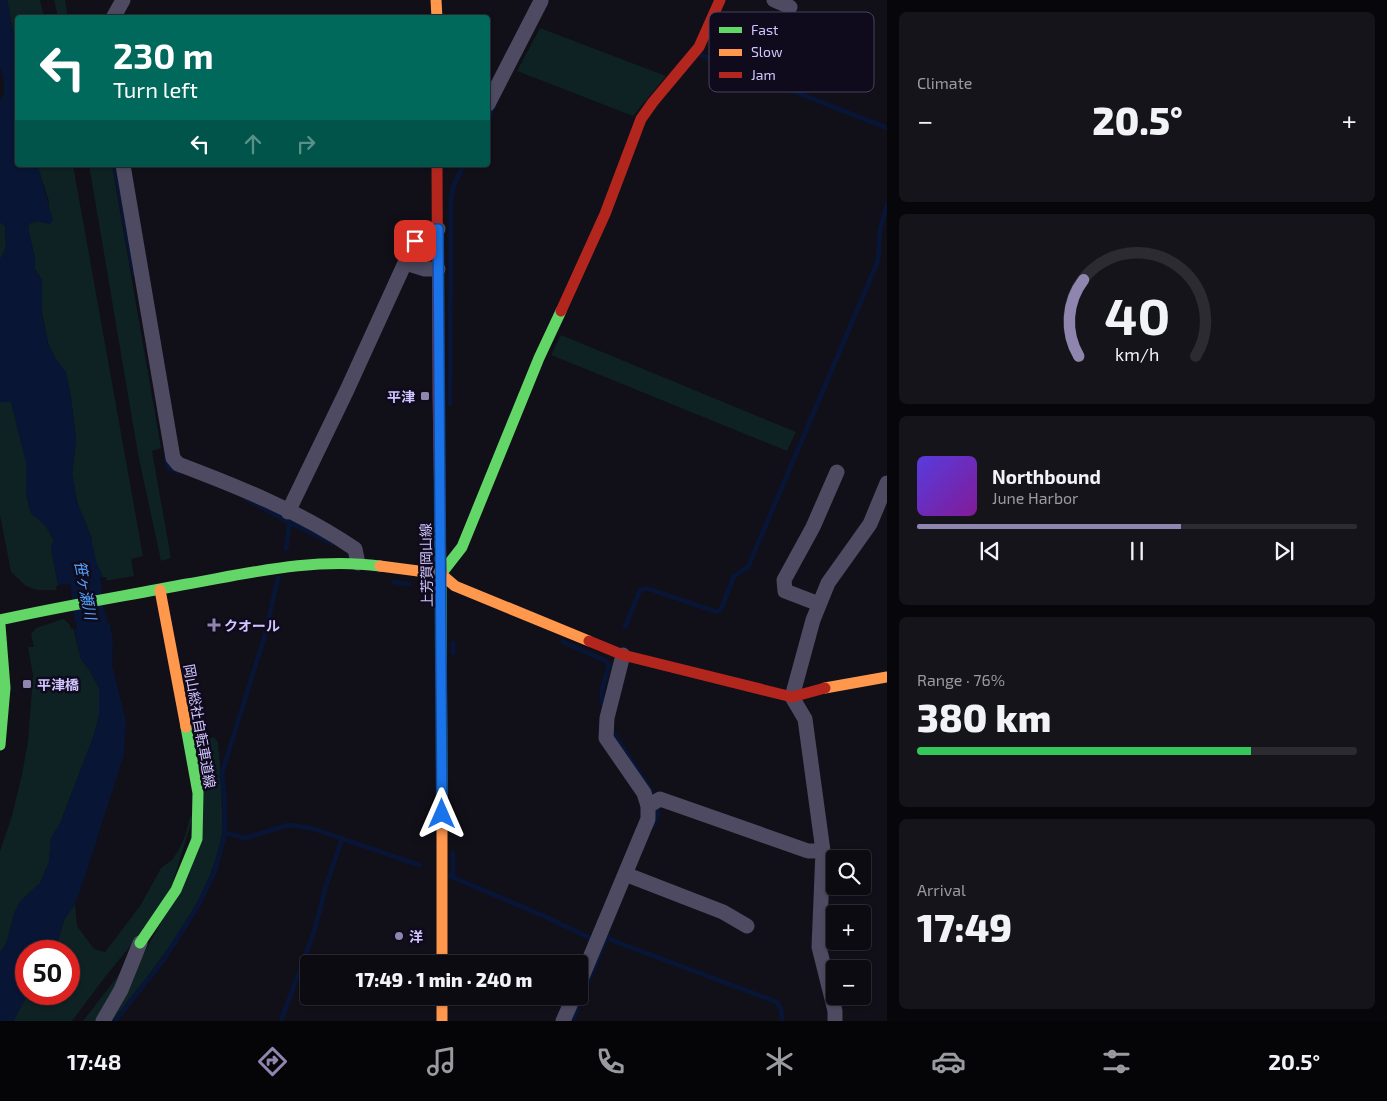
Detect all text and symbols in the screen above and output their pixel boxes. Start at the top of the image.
legend [709,12,874,92]
text: Fast [751,21,778,38]
text: 230 m [113,34,214,76]
icon: left [30,35,95,100]
text: Slow [751,43,783,60]
text: Jam [751,66,776,83]
text: Climate [917,73,972,92]
text: Turn left [113,76,198,102]
text: 20.5° [1092,97,1183,143]
text: − [917,103,933,137]
text: + [1342,103,1357,137]
icon: left [186,130,214,158]
icon: ahead [239,130,267,158]
icon: right [292,130,320,158]
pin [394,220,436,262]
icon: arrive [401,227,429,255]
text: 40 [1104,283,1170,345]
text: km/h [1115,343,1159,365]
place label: 平津 [387,388,415,405]
marker: 平津 [419,390,431,402]
text: Northbound [992,465,1101,488]
text: June Harbor [992,488,1079,507]
street label: 上芳賀岡山線 [417,523,435,607]
icon: previous [976,537,1004,565]
icon: pause [1123,537,1151,565]
icon: next [1270,537,1298,565]
water label: 笹ヶ瀬川 [71,559,101,623]
place label: クオール [224,617,280,634]
marker: クオール [208,619,220,631]
street label: 岡山総社自転車道線 [181,662,219,790]
text: Range · 76% [917,670,1005,689]
place label: 平津橋 [37,676,79,693]
marker: 平津橋 [21,678,33,690]
text: 380 km [917,694,1051,740]
position arrow [415,787,467,839]
map controls [826,850,871,1005]
button: search [826,850,871,895]
text: Arrival [917,880,966,899]
text: 17:49 [917,904,1012,950]
button: + [826,905,871,950]
place label: 洋 [409,928,423,945]
marker: 洋 [393,930,405,942]
speed limit sign: 50 [15,940,80,1005]
button: − [826,960,871,1005]
text: 17:49 · 1 min · 240 m [356,968,532,991]
icon: directions [255,1044,290,1079]
icon: music [424,1044,459,1079]
icon: phone [593,1044,628,1079]
icon: climate [762,1044,797,1079]
icon: car [931,1044,966,1079]
icon: filters [1099,1044,1134,1079]
text: 17:48 [67,1048,121,1074]
text: 20.5° [1268,1048,1320,1074]

